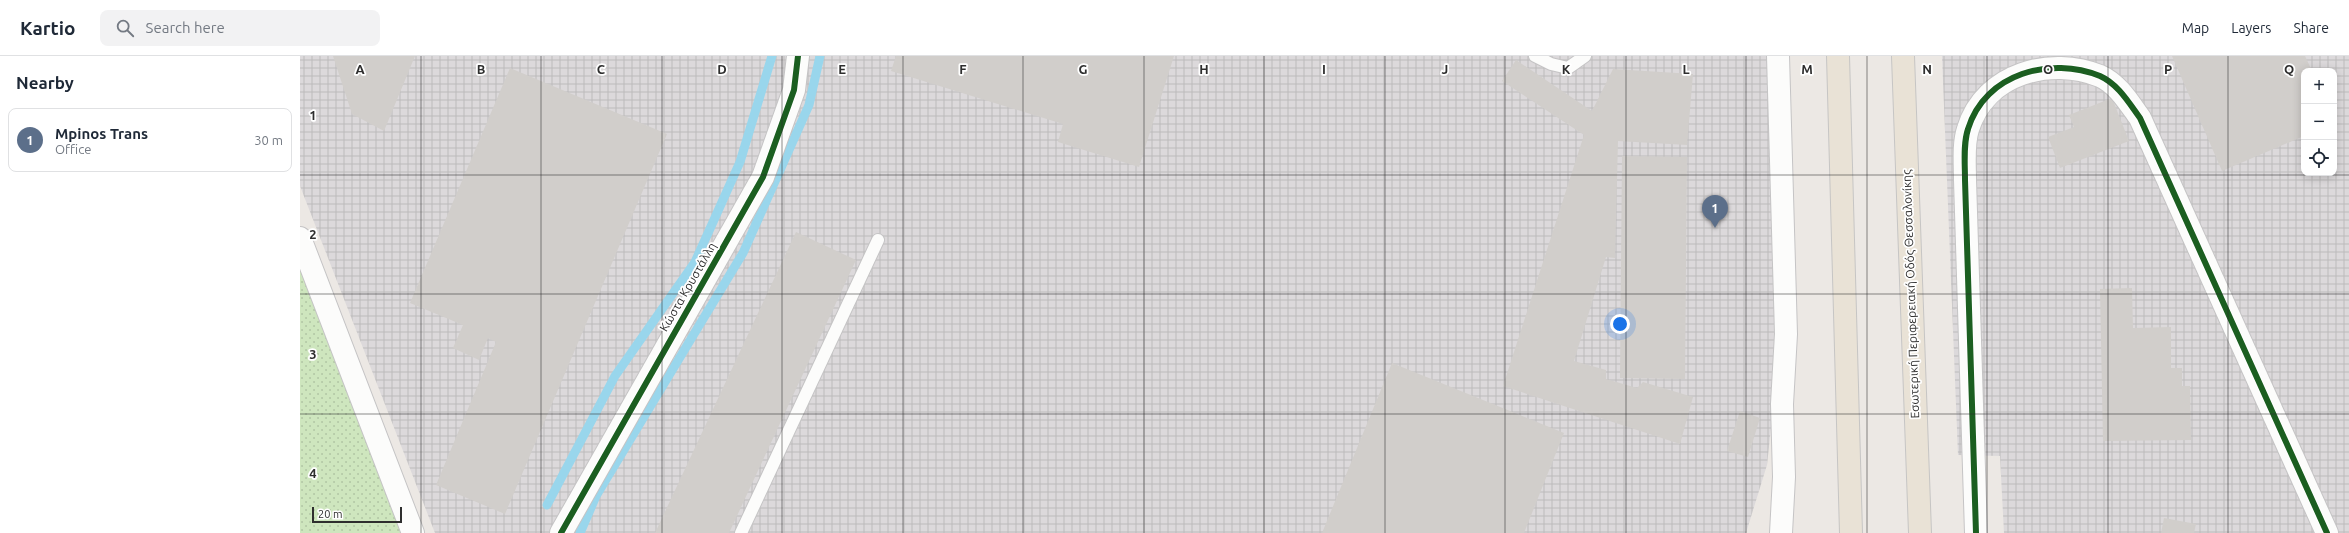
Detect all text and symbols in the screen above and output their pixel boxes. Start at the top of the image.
search box [100,10,380,46]
text: Kartio [20,17,76,39]
icon: search [114,17,136,39]
text: Search here [146,19,225,36]
text: Map [2182,20,2209,36]
text: Layers [2231,20,2271,36]
text: Share [2293,20,2329,36]
text: A [355,62,365,76]
text: B [477,62,486,76]
text: C [597,62,606,76]
text: D [717,62,727,76]
text: E [838,62,846,76]
text: F [959,62,967,76]
text: G [1079,62,1088,76]
text: H [1199,62,1209,76]
text: I [1322,62,1326,76]
text: J [1442,62,1448,76]
text: K [1562,62,1571,76]
text: L [1682,62,1690,76]
text: M [1801,62,1813,76]
text: N [1922,62,1932,76]
text: O [2043,62,2053,76]
text: P [2164,62,2172,76]
text: Q [2284,62,2294,76]
map controls [2301,68,2337,176]
button: + [2301,68,2337,104]
text: Nearby [16,73,74,92]
button: − [2301,104,2337,140]
text: 1 [309,108,317,122]
text: Mpinos Trans [55,125,148,142]
text: 1 [26,133,34,147]
text: 30 m [254,133,283,147]
button: locate [2301,140,2337,176]
text: Office [55,142,91,156]
street label: Εσωτερική Περιφερειακή Οδός Θεσσαλονίκης [1900,169,1922,419]
pin: 1 [1702,195,1728,228]
text: 2 [309,227,317,241]
street label: Κώστα Κρυστάλλη [657,240,718,334]
your location [1610,314,1630,334]
text: 3 [309,347,317,361]
text: 4 [309,466,317,480]
scale bar [312,505,402,524]
text: 20 m [318,508,342,520]

